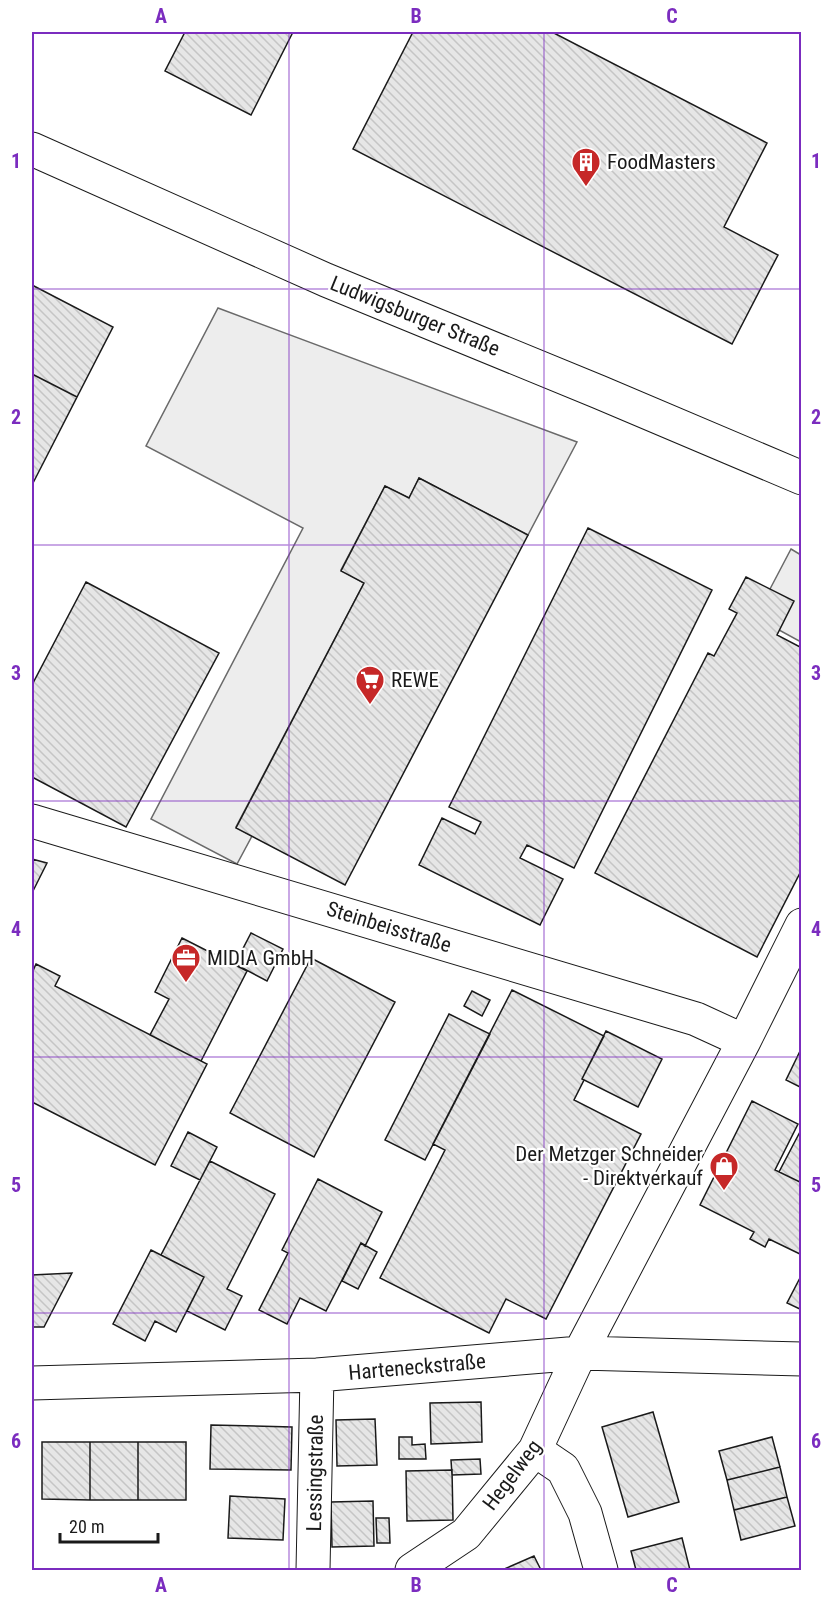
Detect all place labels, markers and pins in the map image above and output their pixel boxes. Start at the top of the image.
building icon: FoodMasters [570,146,602,188]
place label: FoodMasters [607,150,716,174]
supermarket icon: REWE [354,664,386,706]
place label: REWE [391,668,439,692]
office icon: MIDIA GmbH [170,942,202,984]
place label: MIDIA GmbH [207,946,314,970]
place label: Der Metzger Schneider - Direktverkauf [515,1142,703,1190]
shop icon: Der Metzger Schneider - Direktverkauf [708,1150,740,1192]

